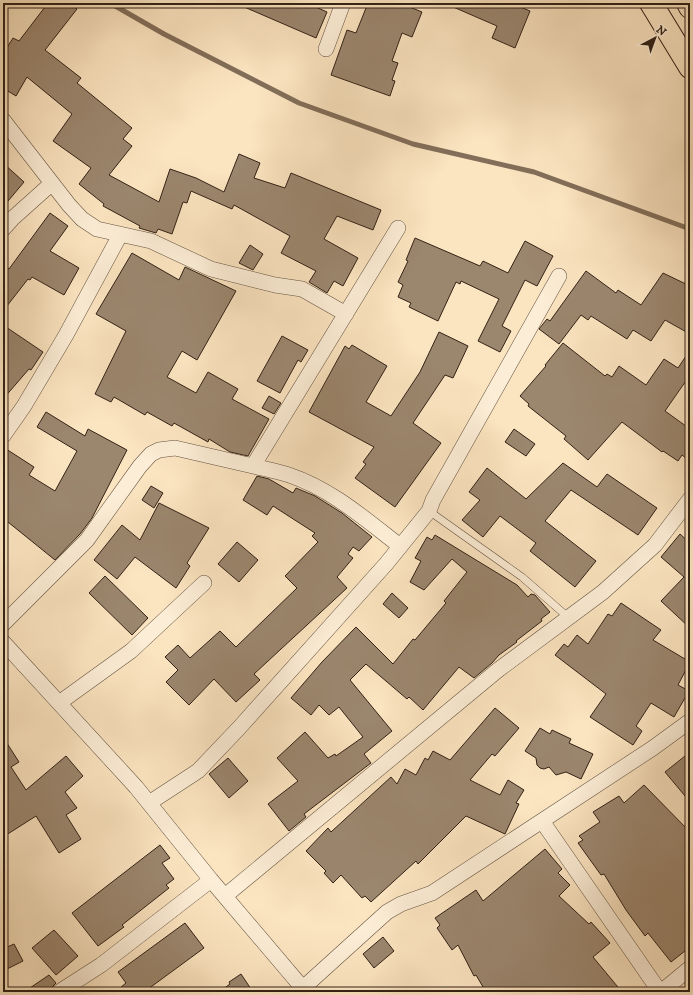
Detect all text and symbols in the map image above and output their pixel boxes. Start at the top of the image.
north arrow [635,18,675,58]
text: N [653,23,669,39]

